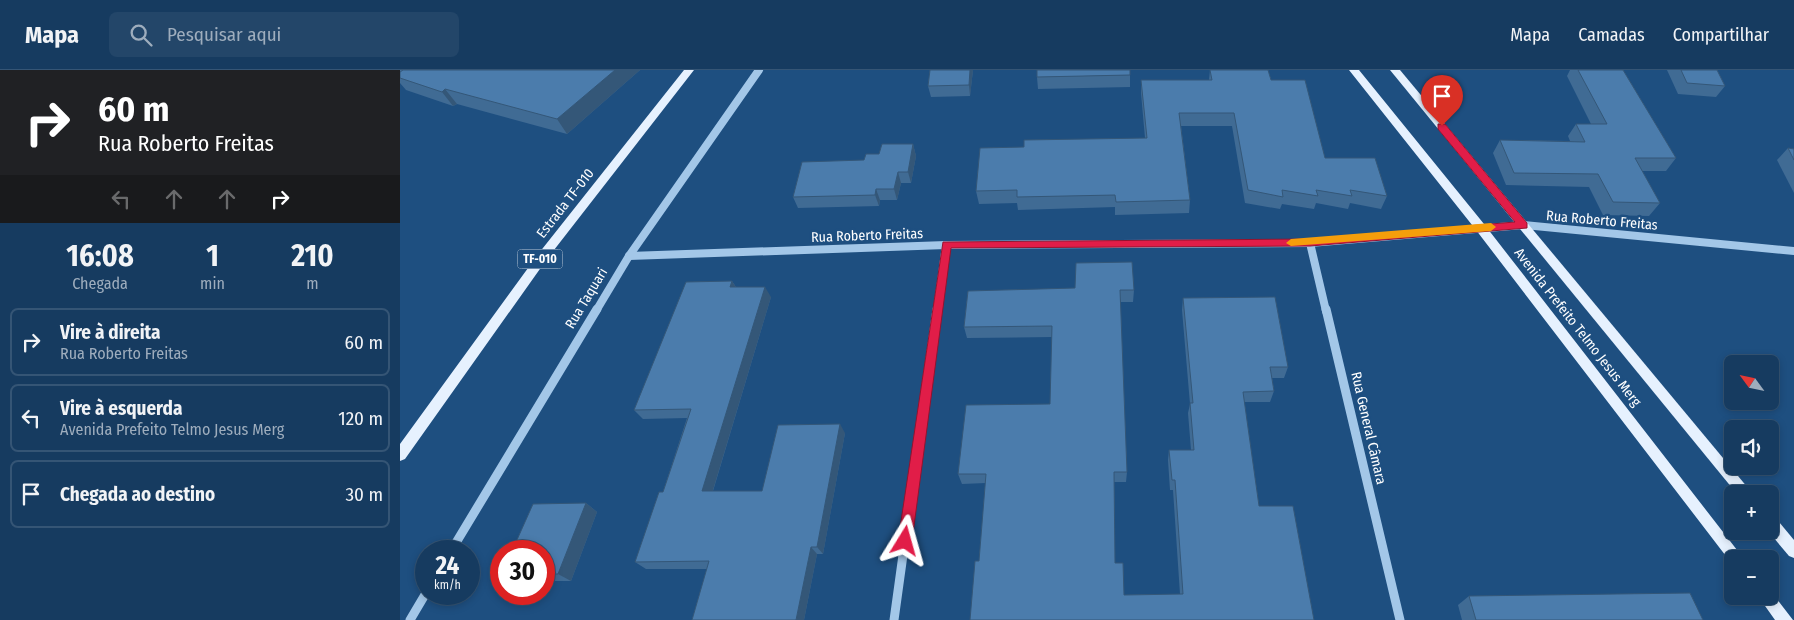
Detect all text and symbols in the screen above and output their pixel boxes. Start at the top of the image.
search box [109,12,459,57]
text: Mapa [25,21,79,49]
icon: search [127,21,155,49]
text: Pesquisar aqui [167,23,281,46]
text: Mapa [1510,24,1550,46]
text: Camadas [1578,24,1645,46]
text: Compartilhar [1673,24,1769,46]
pin [1421,75,1463,126]
icon: arrive [1428,82,1456,110]
text: 60 m [98,88,169,130]
icon: right [15,90,80,155]
text: Rua Roberto Freitas [98,130,274,157]
street label: Estrada TF-010 [533,165,598,241]
icon: left [107,185,135,213]
icon: ahead [160,185,188,213]
icon: ahead [213,185,241,213]
icon: right [266,185,294,213]
street label: Rua Roberto Freitas [1545,207,1658,234]
street label: Rua Roberto Freitas [811,225,923,246]
text: 16:08 [66,238,134,274]
text: 1 [206,238,219,274]
text: 210 [291,238,334,274]
street label: Avenida Prefeito Telmo Jesus Merg [1510,245,1645,410]
road number: TF-010 [518,250,562,268]
street label: Rua Taquari [562,265,611,332]
text: Chegada [72,274,128,293]
text: min [200,274,225,293]
text: m [306,274,319,293]
text: Vire à direita [60,321,161,344]
icon: right [17,328,45,356]
text: 60 m [345,331,383,354]
text: Rua Roberto Freitas [60,344,188,363]
north arrow [1724,355,1779,410]
map controls [1724,355,1779,605]
street label: Rua General Câmara [1347,370,1390,486]
text: Vire à esquerda [60,397,182,420]
icon: left [17,404,45,432]
text: 120 m [338,407,383,430]
text: Avenida Prefeito Telmo Jesus Merg [60,420,284,439]
button: sound [1724,420,1779,475]
icon: arrive [17,480,45,508]
text: Chegada ao destino [60,483,215,506]
text: 30 m [345,483,383,506]
button: + [1724,485,1779,540]
position arrow [878,514,930,566]
speed limit sign: 30 [490,540,555,605]
button: − [1724,550,1779,605]
text: 24 [436,551,459,581]
text: km/h [434,578,461,592]

